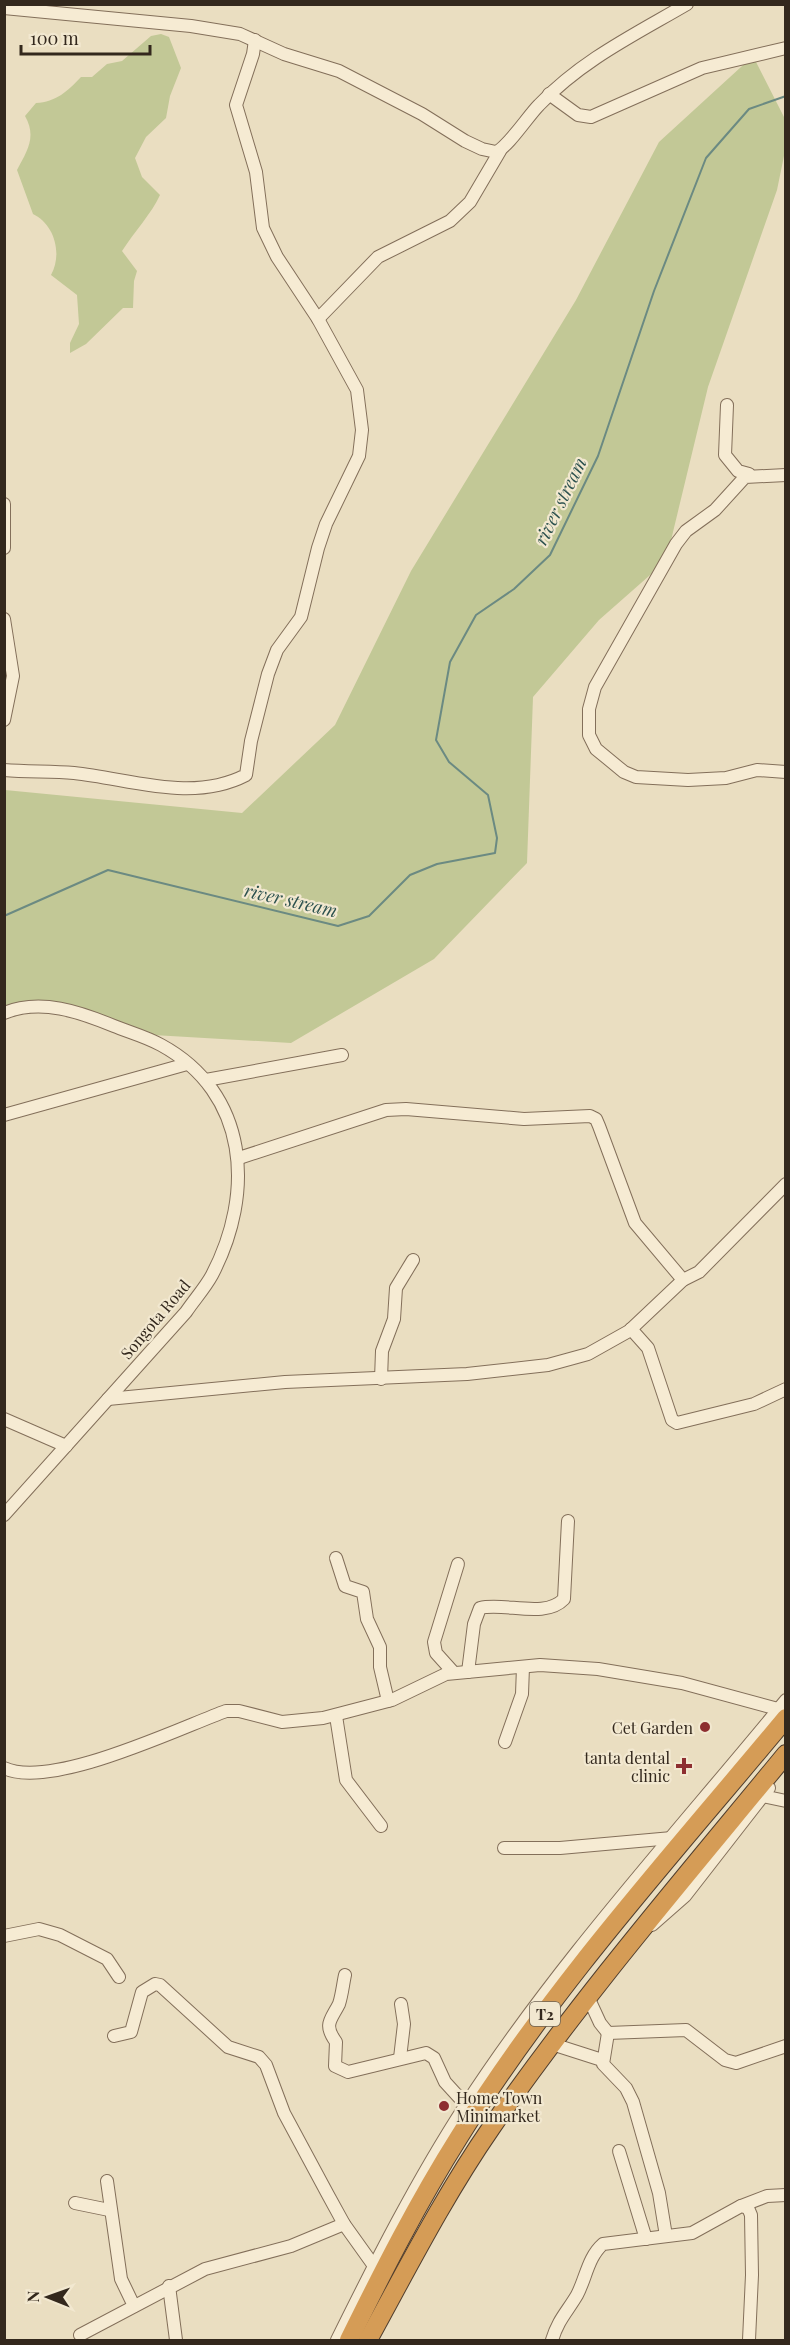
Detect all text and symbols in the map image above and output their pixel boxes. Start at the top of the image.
scale bar [21,18,150,56]
text: 100 m [30,26,79,50]
water label: river stream [528,453,592,549]
water label: river stream [242,878,340,922]
street label: Songota Road [116,1275,194,1363]
place label: Cet Garden [612,1717,693,1738]
marker: Cet Garden [698,1720,712,1734]
place label: tanta dental clinic [584,1747,670,1786]
marker: tanta dental clinic [675,1757,693,1775]
road number: T2 [530,2002,560,2026]
place label: Home Town Minimarket [456,2087,543,2126]
marker: Home Town Minimarket [437,2099,451,2113]
north arrow [18,2267,78,2327]
text: N [22,2290,43,2303]

